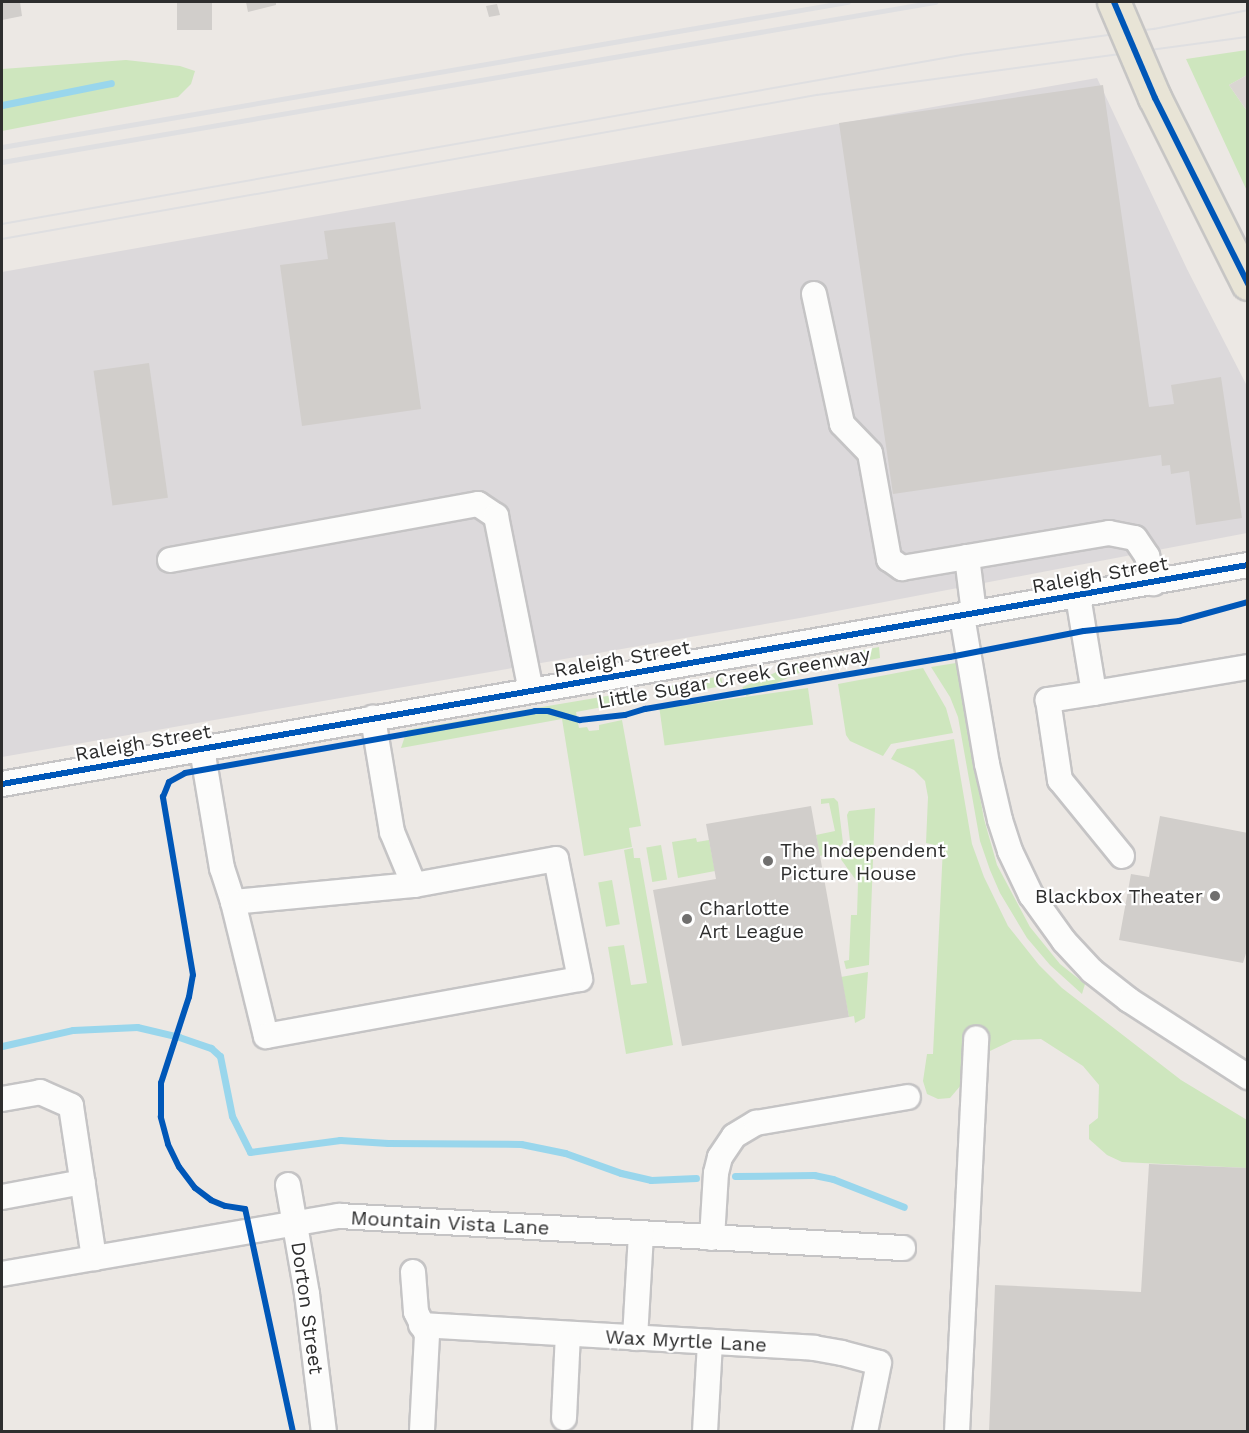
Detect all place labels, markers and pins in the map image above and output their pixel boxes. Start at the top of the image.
place label: The Independent Picture House [780,838,946,885]
marker: The Independent Picture House [761,854,775,868]
place label: Blackbox Theater [1034,884,1203,908]
marker: Blackbox Theater [1208,889,1222,903]
place label: Charlotte Art League [699,896,804,943]
marker: Charlotte Art League [680,912,694,926]

